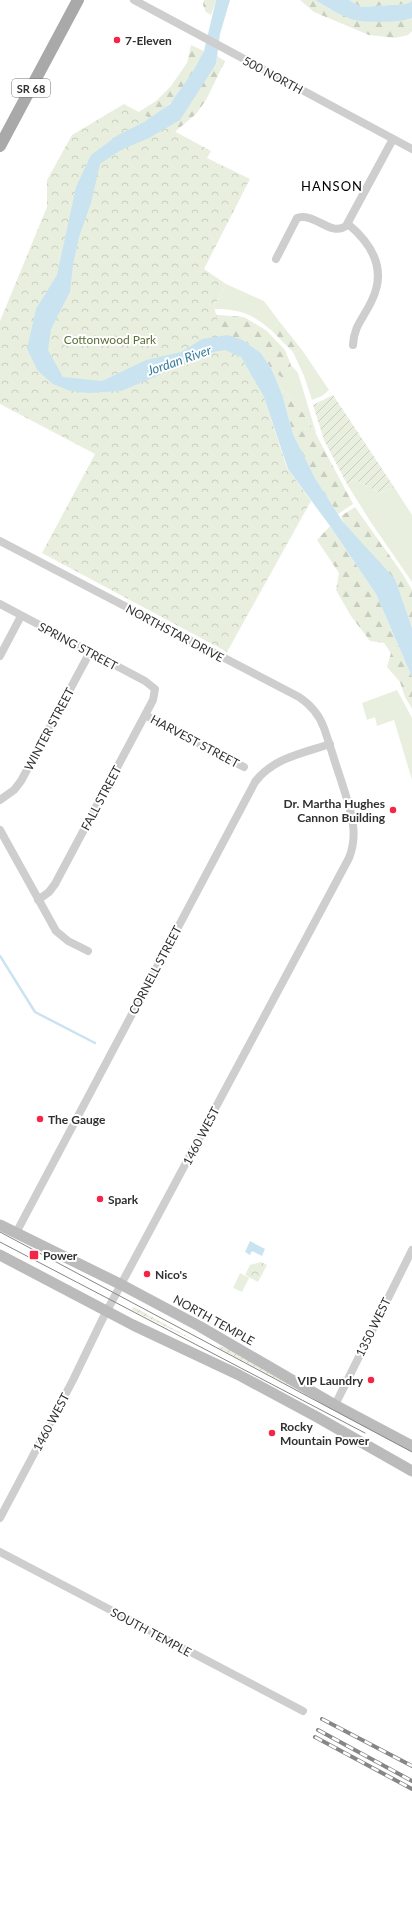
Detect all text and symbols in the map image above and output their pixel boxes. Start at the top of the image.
place label: 7-Eleven [125,33,172,48]
marker: 7-Eleven [112,35,122,45]
street label: 500 NORTH [240,53,306,97]
road number: SR 68 [12,79,50,97]
district label: HANSON [301,178,363,194]
park label: Cottonwood Park [64,332,157,347]
water label: Jordan River [144,341,214,379]
street label: NORTHSTAR DRIVE [123,601,227,665]
street label: SPRING STREET [36,619,120,673]
street label: WINTER STREET [21,685,77,773]
street label: HARVEST STREET [148,711,242,771]
street label: FALL STREET [78,763,124,833]
place label: Dr. Martha Hughes Cannon Building [284,796,386,825]
marker: Dr. Martha Hughes Cannon Building [388,805,398,815]
street label: CORNELL STREET [125,923,185,1017]
street label: 1460 WEST [179,1104,223,1168]
place label: The Gauge [48,1112,106,1127]
marker: The Gauge [35,1114,45,1124]
place label: Spark [108,1192,139,1207]
marker: Spark [95,1194,105,1204]
place label: Power [43,1248,78,1263]
marker: Power [28,1249,40,1261]
place label: Nico's [155,1267,187,1282]
marker: Nico's [142,1269,152,1279]
street label: NORTH TEMPLE [171,1292,257,1349]
street label: 1350 WEST [352,1295,394,1359]
place label: VIP Laundry [297,1373,364,1388]
marker: VIP Laundry [366,1375,376,1385]
street label: 1460 WEST [29,1390,73,1454]
place label: Rocky Mountain Power [280,1419,370,1448]
marker: Rocky Mountain Power [267,1428,277,1438]
street label: SOUTH TEMPLE [108,1604,194,1660]

